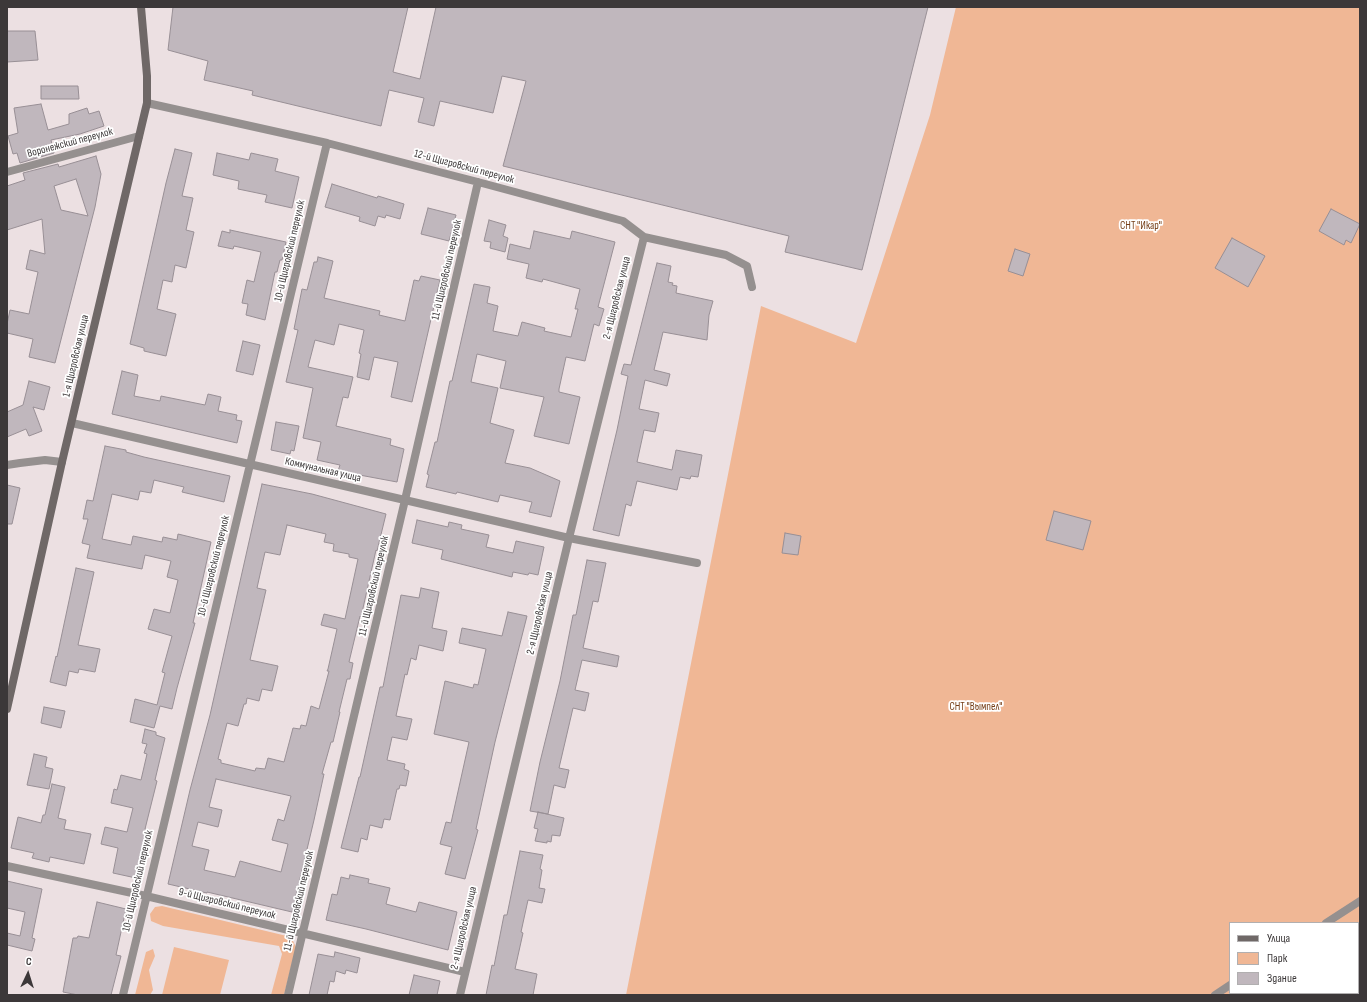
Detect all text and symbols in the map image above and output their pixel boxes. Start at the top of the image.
street label: Воронежский переулок [26,125,114,161]
street label: 12-й Щигровский переулок [412,147,516,187]
street label: 10-й Щигровский переулок [272,199,308,303]
street label: 11-й Щигровский переулок [429,219,465,321]
park label: СНТ "Икар" [1120,219,1162,233]
street label: 2-я Щигровская улица [600,255,634,341]
street label: 1-я Щигровская улица [60,314,92,398]
street label: Коммунальная улица [284,455,362,485]
street label: 10-й Щигровский переулок [195,514,233,618]
street label: 11-й Щигровский переулок [356,535,392,637]
street label: 2-я Щигровская улица [524,570,556,656]
park label: СНТ "Вымпел" [949,700,1003,714]
street label: 10-й Щигровский переулок [120,829,156,933]
street label: 11-й Щигровский переулок [281,850,317,952]
street label: 2-я Щигровская улица [448,885,480,971]
street label: 9-й Щигровский переулок [177,886,277,922]
legend [1229,922,1359,994]
text: Улица [1267,931,1290,946]
text: Парк [1267,951,1287,966]
north arrow [8,954,48,994]
text: С [26,955,32,968]
text: Здание [1267,971,1297,986]

